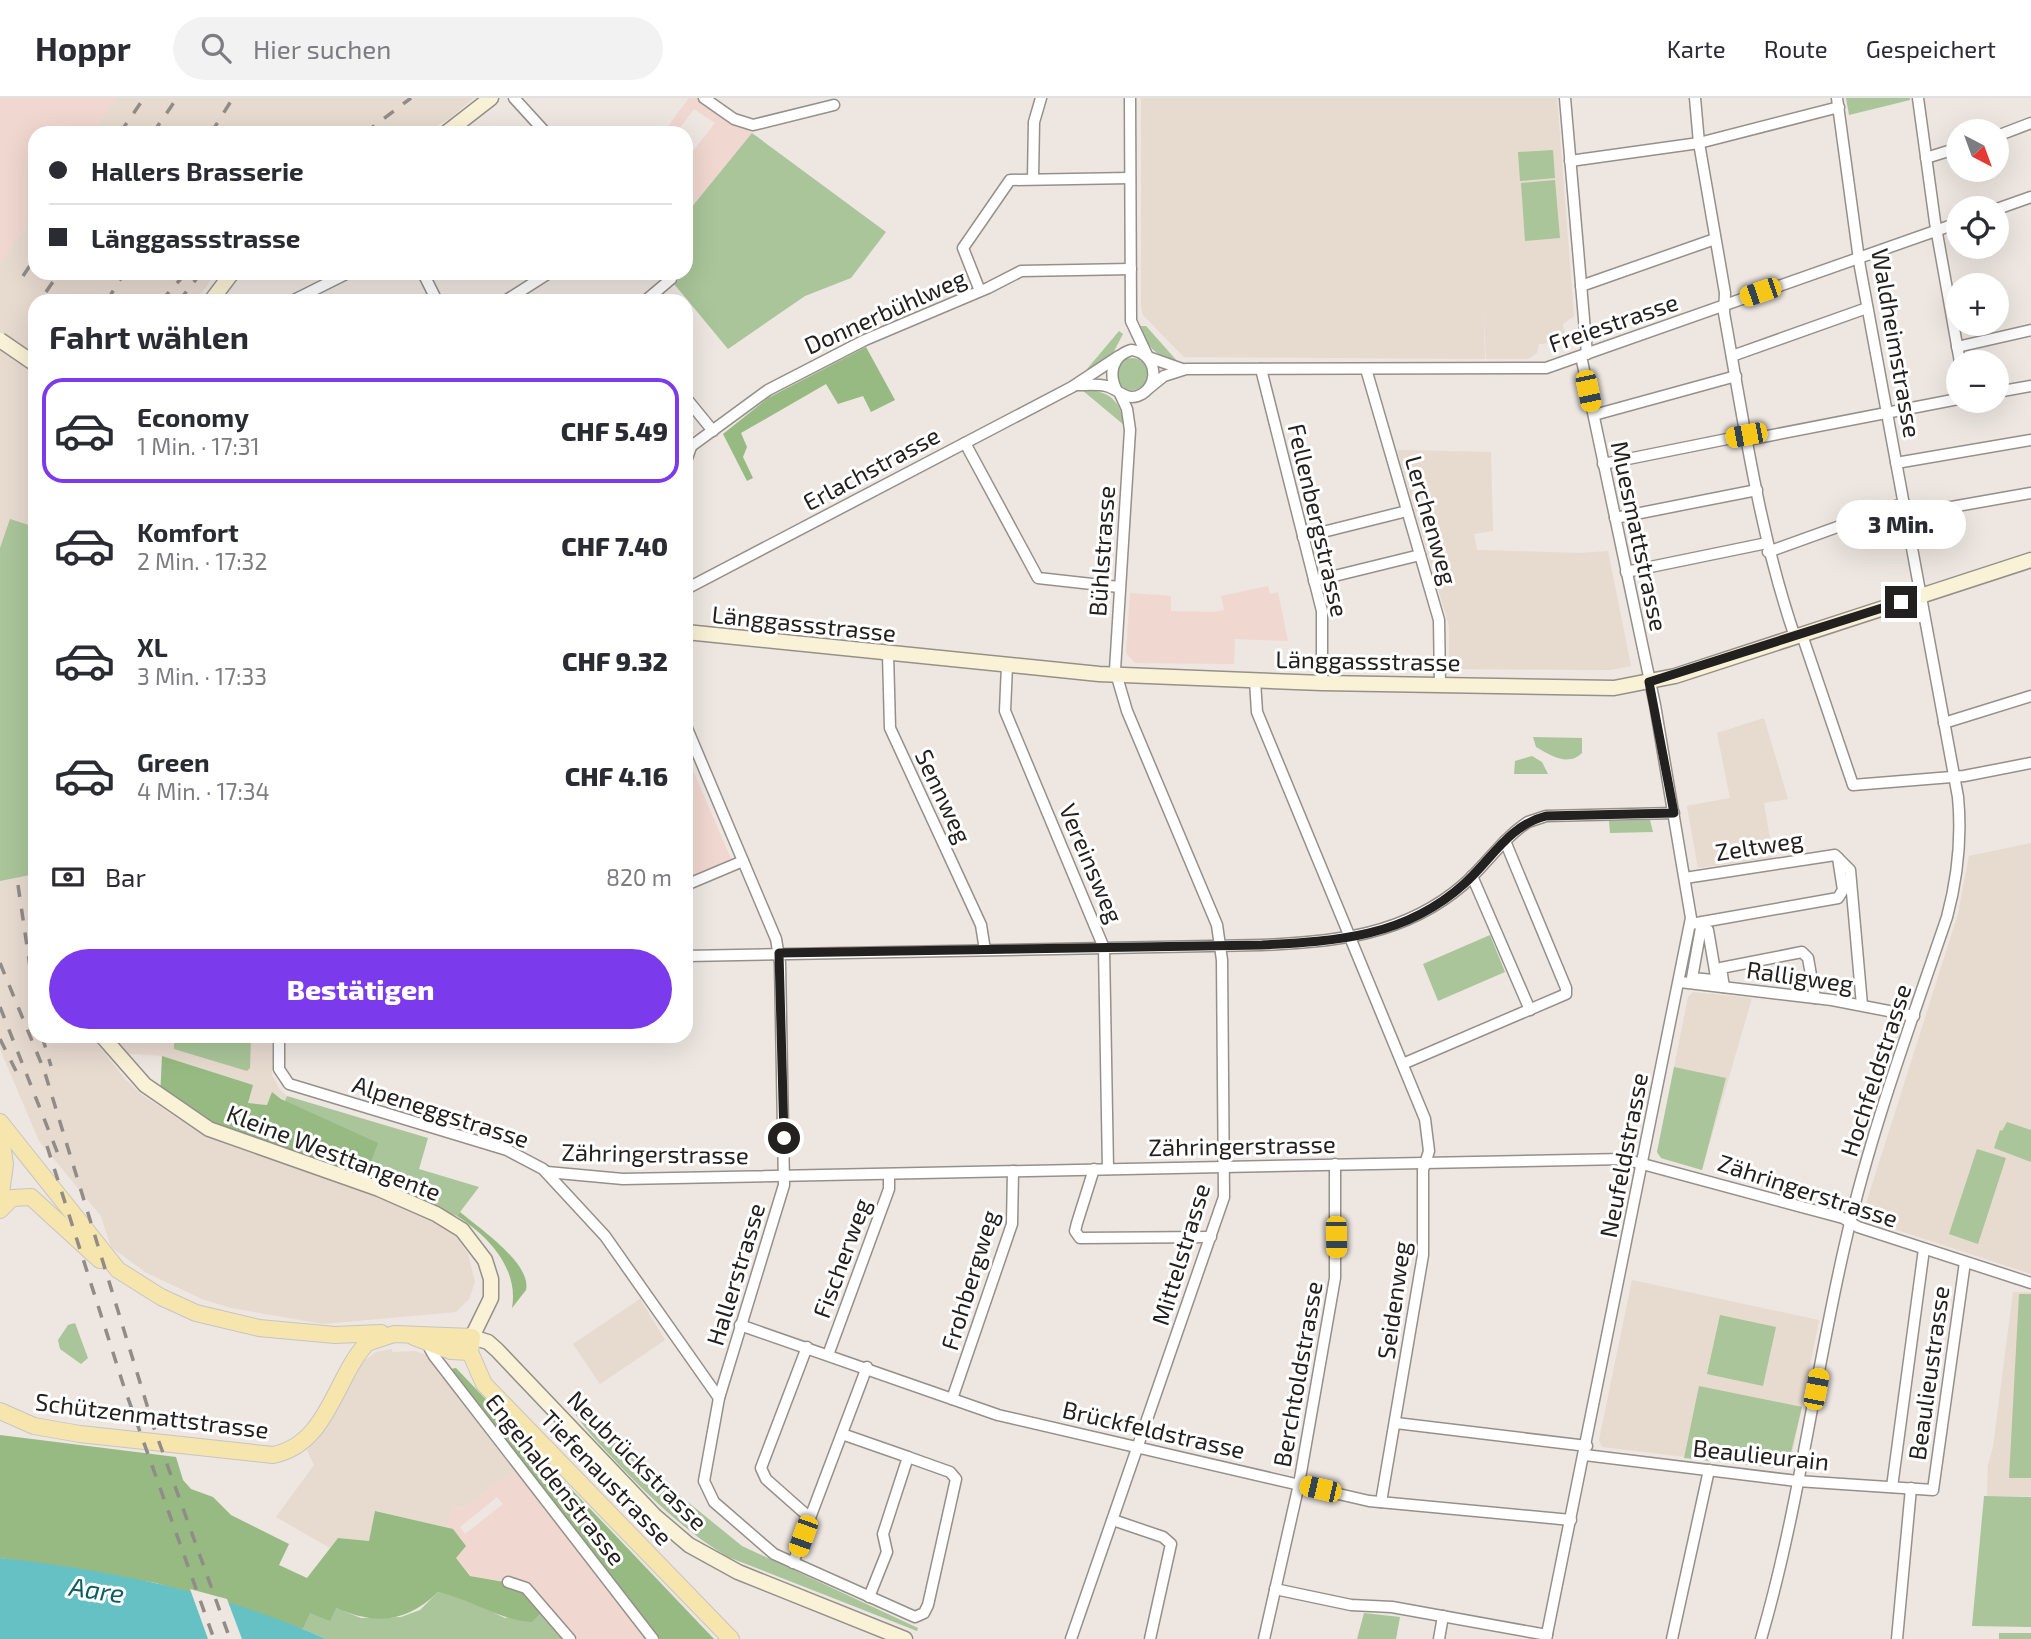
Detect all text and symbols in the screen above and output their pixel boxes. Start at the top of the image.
search box [173,17,663,80]
text: Hoppr [35,28,131,68]
icon: search [197,29,235,67]
text: Hier suchen [253,33,391,64]
text: Karte [1667,34,1726,63]
text: Route [1764,34,1828,63]
text: Gespeichert [1866,34,1996,63]
north arrow [1946,119,2009,182]
map controls [1946,119,2009,413]
text: Hallers Brasserie [91,155,304,186]
button: locate [1946,196,2009,259]
text: Länggassstrasse [91,222,300,253]
street label: Waldheimstrasse [1866,246,1928,440]
street label: Donnerbühlweg [800,262,970,360]
button: + [1946,273,2009,336]
car [1737,275,1784,309]
street label: Freiestrasse [1544,286,1682,358]
text: Fahrt wählen [49,317,249,355]
button: − [1946,350,2009,413]
car [1574,368,1603,414]
icon: car [53,399,116,462]
text: Economy [137,401,249,432]
text: CHF 5.49 [561,415,668,446]
street label: Erlachstrasse [798,420,944,516]
street label: Fellenbergstrasse [1283,421,1355,619]
car [1724,421,1769,449]
text: 1 Min. · 17:31 [137,432,260,460]
street label: Muesmattstrasse [1606,438,1674,634]
street label: Lerchenweg [1400,452,1464,588]
street label: Bühlstrasse [1082,485,1120,617]
callout: 3 Min. [1836,500,1966,550]
text: 3 Min. [1868,510,1934,538]
icon: car [53,514,116,577]
text: Komfort [137,516,239,547]
text: CHF 7.40 [561,530,668,561]
text: 2 Min. · 17:32 [137,547,267,575]
route end [1885,586,1917,618]
street label: Länggassstrasse [710,599,898,647]
icon: car [53,629,116,692]
text: XL [137,631,168,662]
street label: Länggassstrasse [1275,644,1461,676]
text: CHF 9.32 [562,645,668,676]
text: 3 Min. · 17:33 [137,662,267,690]
icon: car [53,744,116,807]
street label: Sennweg [910,744,978,848]
text: Green [137,746,210,777]
text: CHF 4.16 [565,760,668,791]
text: 4 Min. · 17:34 [137,777,270,805]
street label: Vereinsweg [1054,799,1130,927]
street label: Zeltweg [1713,824,1805,866]
icon: cash [49,858,87,896]
text: Bar [105,861,146,892]
text: 820 m [606,863,672,891]
button: Bestätigen [49,949,672,1029]
street label: Ralligweg [1745,954,1855,998]
street label: Hochfeldstrasse [1833,980,1917,1160]
street label: Alpeneggstrasse [349,1069,533,1153]
street label: Neufeldstrasse [1593,1070,1653,1240]
street label: Kleine Westtangente [223,1098,445,1206]
route start [768,1122,800,1154]
street label: Zähringerstrasse [1148,1129,1336,1161]
street label: Zähringerstrasse [561,1137,749,1169]
street label: Zähringerstrasse [1714,1147,1902,1233]
street label: Mittelstrasse [1145,1180,1215,1328]
street label: Fischerweg [806,1194,876,1322]
street label: Hallerstrasse [700,1199,770,1349]
street label: Frohbergweg [934,1206,1004,1354]
car [1326,1216,1347,1258]
street label: Seidenweg [1370,1239,1416,1361]
street label: Berchtoldstrasse [1266,1279,1328,1469]
street label: Beaulieustrasse [1901,1284,1955,1462]
car [1802,1366,1831,1412]
street label: Neubrückstrasse [562,1384,714,1536]
street label: Schützenmattstrasse [34,1386,270,1444]
street label: Engehaldenstrasse [480,1387,632,1571]
street label: Brückfeldstrasse [1060,1394,1248,1464]
street label: Tiefenaustrasse [535,1403,679,1551]
street label: Beaulieurain [1691,1432,1831,1476]
car [1298,1474,1343,1504]
car [786,1513,821,1559]
water label: Aare [67,1570,126,1608]

